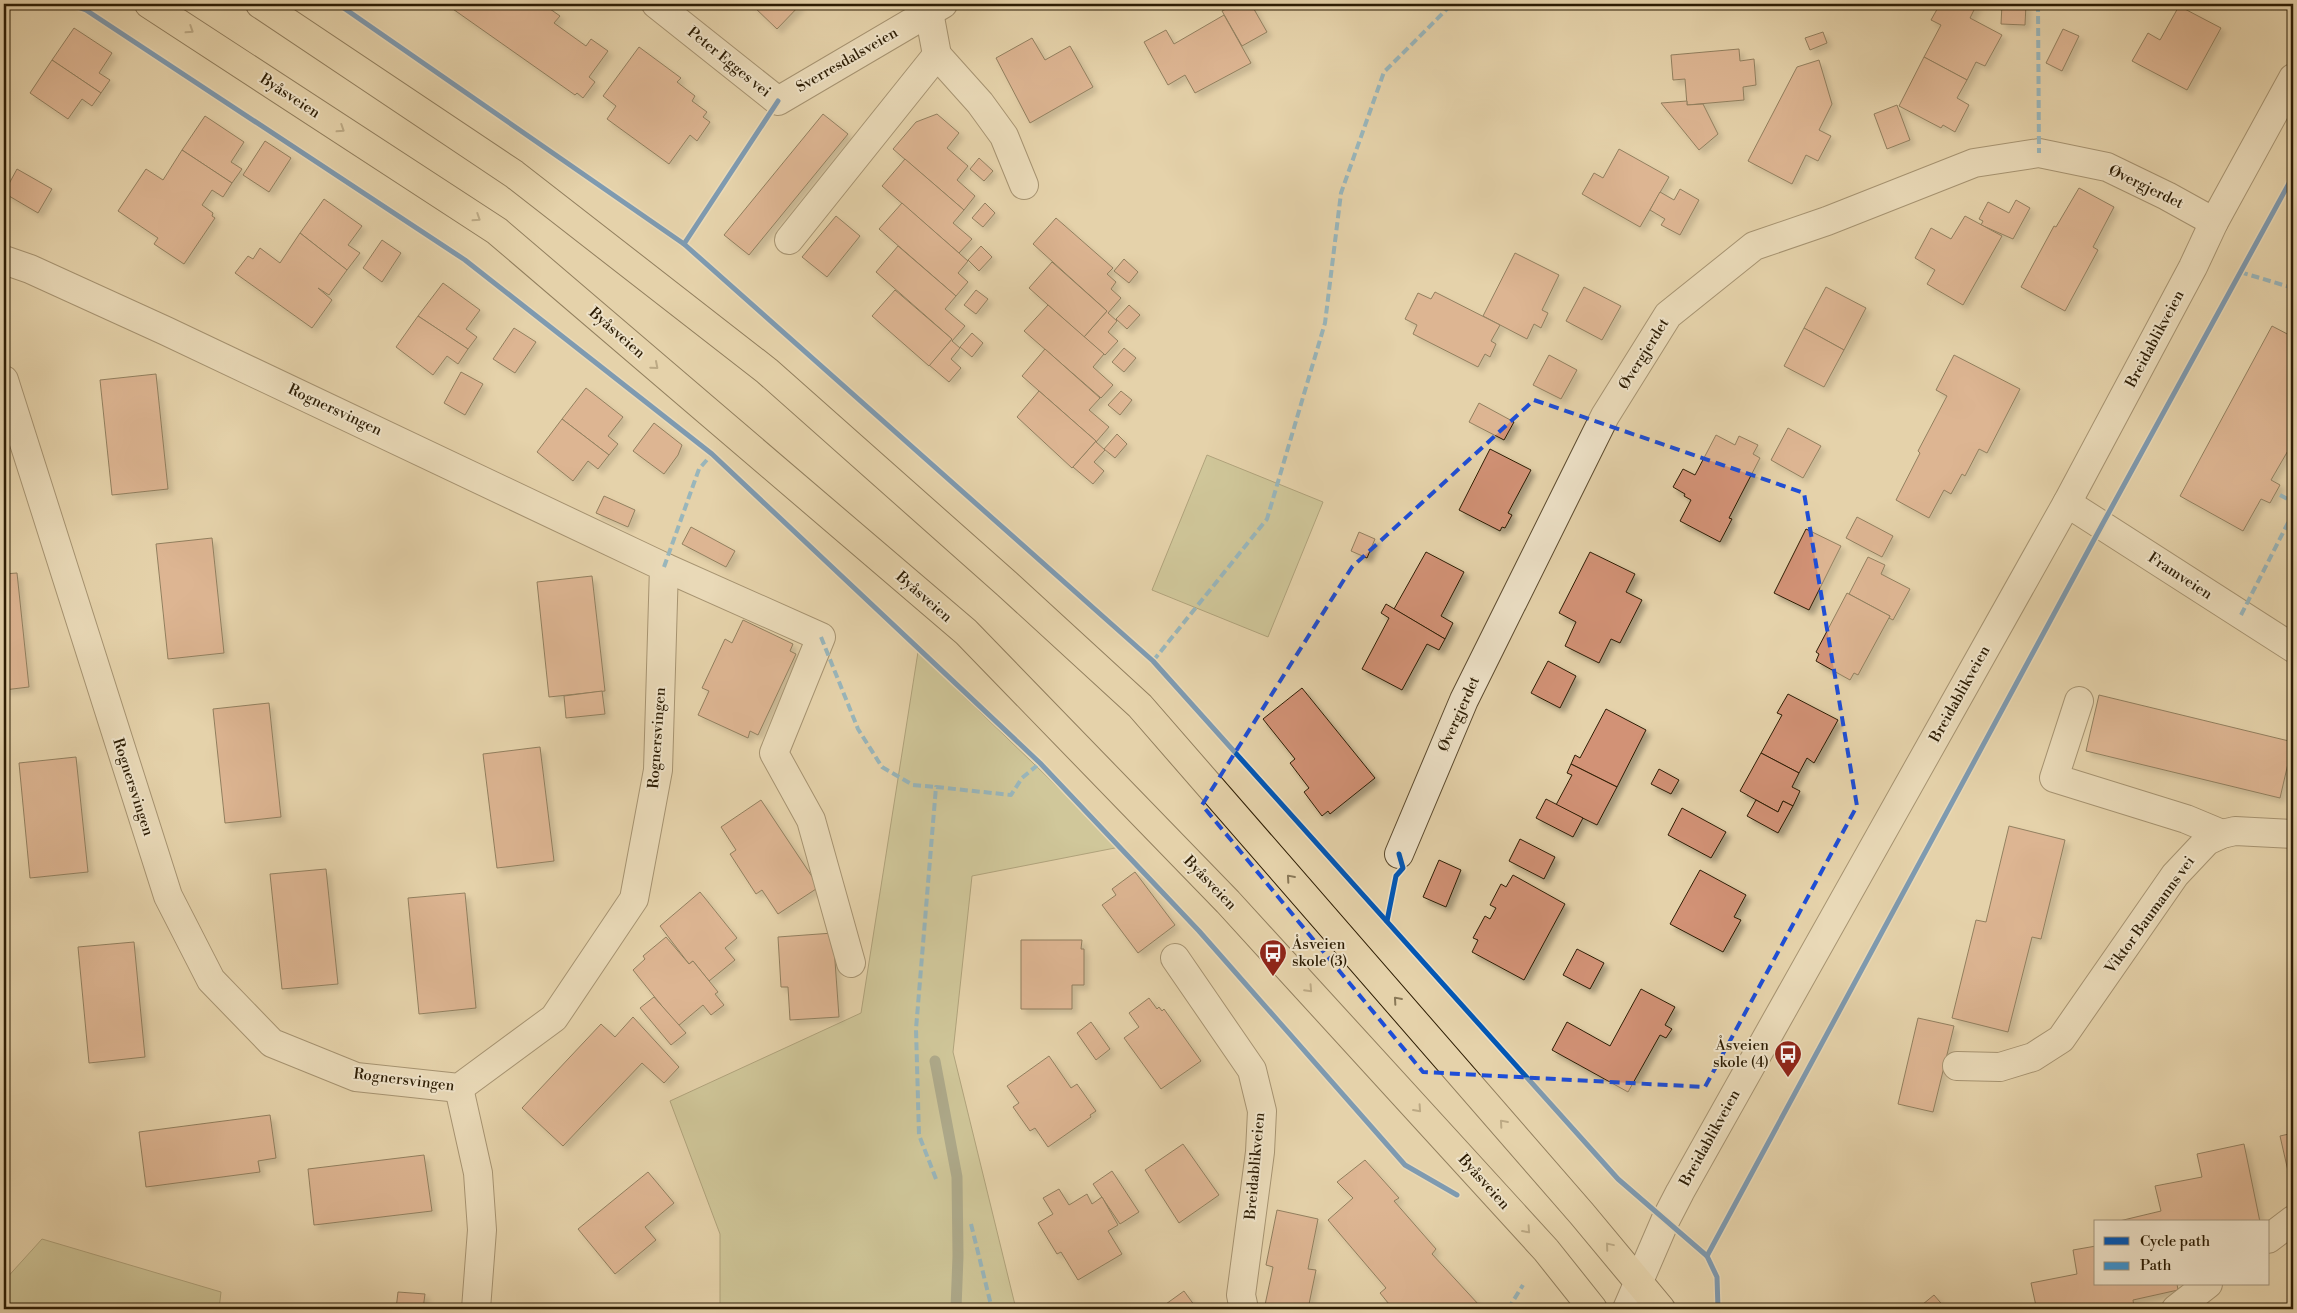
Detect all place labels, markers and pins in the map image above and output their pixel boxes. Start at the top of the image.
place label: Åsveien skole (3) [1291,934,1347,971]
bus stop icon: Åsveien skole (3) [1258,938,1288,977]
place label: Åsveien skole (4) [1713,1035,1769,1072]
bus stop icon: Åsveien skole (4) [1773,1039,1803,1078]

